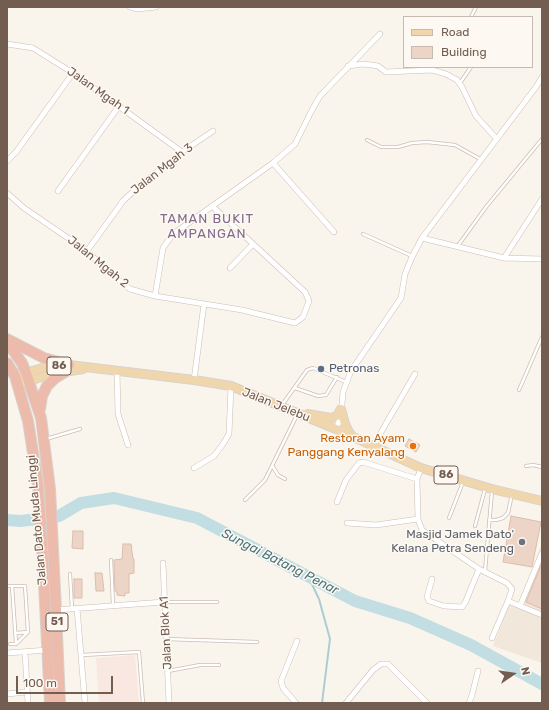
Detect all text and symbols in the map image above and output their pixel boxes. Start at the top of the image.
legend [403,16,533,68]
text: Road [441,25,469,39]
text: Building [441,45,487,59]
street label: Jalan Mgah 1 [64,64,132,118]
street label: Jalan Mgah 3 [128,140,196,198]
district label: TAMAN BUKIT AMPANGAN [160,211,254,242]
street label: Jalan Mgah 2 [65,233,131,291]
road number: 86 [47,357,71,375]
place label: Petronas [329,362,379,376]
marker: Petronas [316,364,326,374]
street label: Jalan Jelebu [240,385,312,425]
place label: Restoran Ayam Panggang Kenyalang [288,432,405,460]
marker: Restoran Ayam Panggang Kenyalang [408,441,418,451]
street label: Jalan Dato Muda Linggi [24,454,50,586]
road number: 86 [434,466,458,484]
water label: Sungai Batang Penar [219,526,341,598]
place label: Masjid Jamek Dato' Kelana Petra Sendeng [391,528,514,556]
marker: Masjid Jamek Dato' Kelana Petra Sendeng [517,537,527,547]
street label: Jalan Blok A1 [157,596,175,670]
road number: 51 [46,613,68,631]
north arrow [493,654,533,694]
text: N [518,666,532,677]
scale bar [18,668,115,694]
text: 100 m [23,676,57,690]

